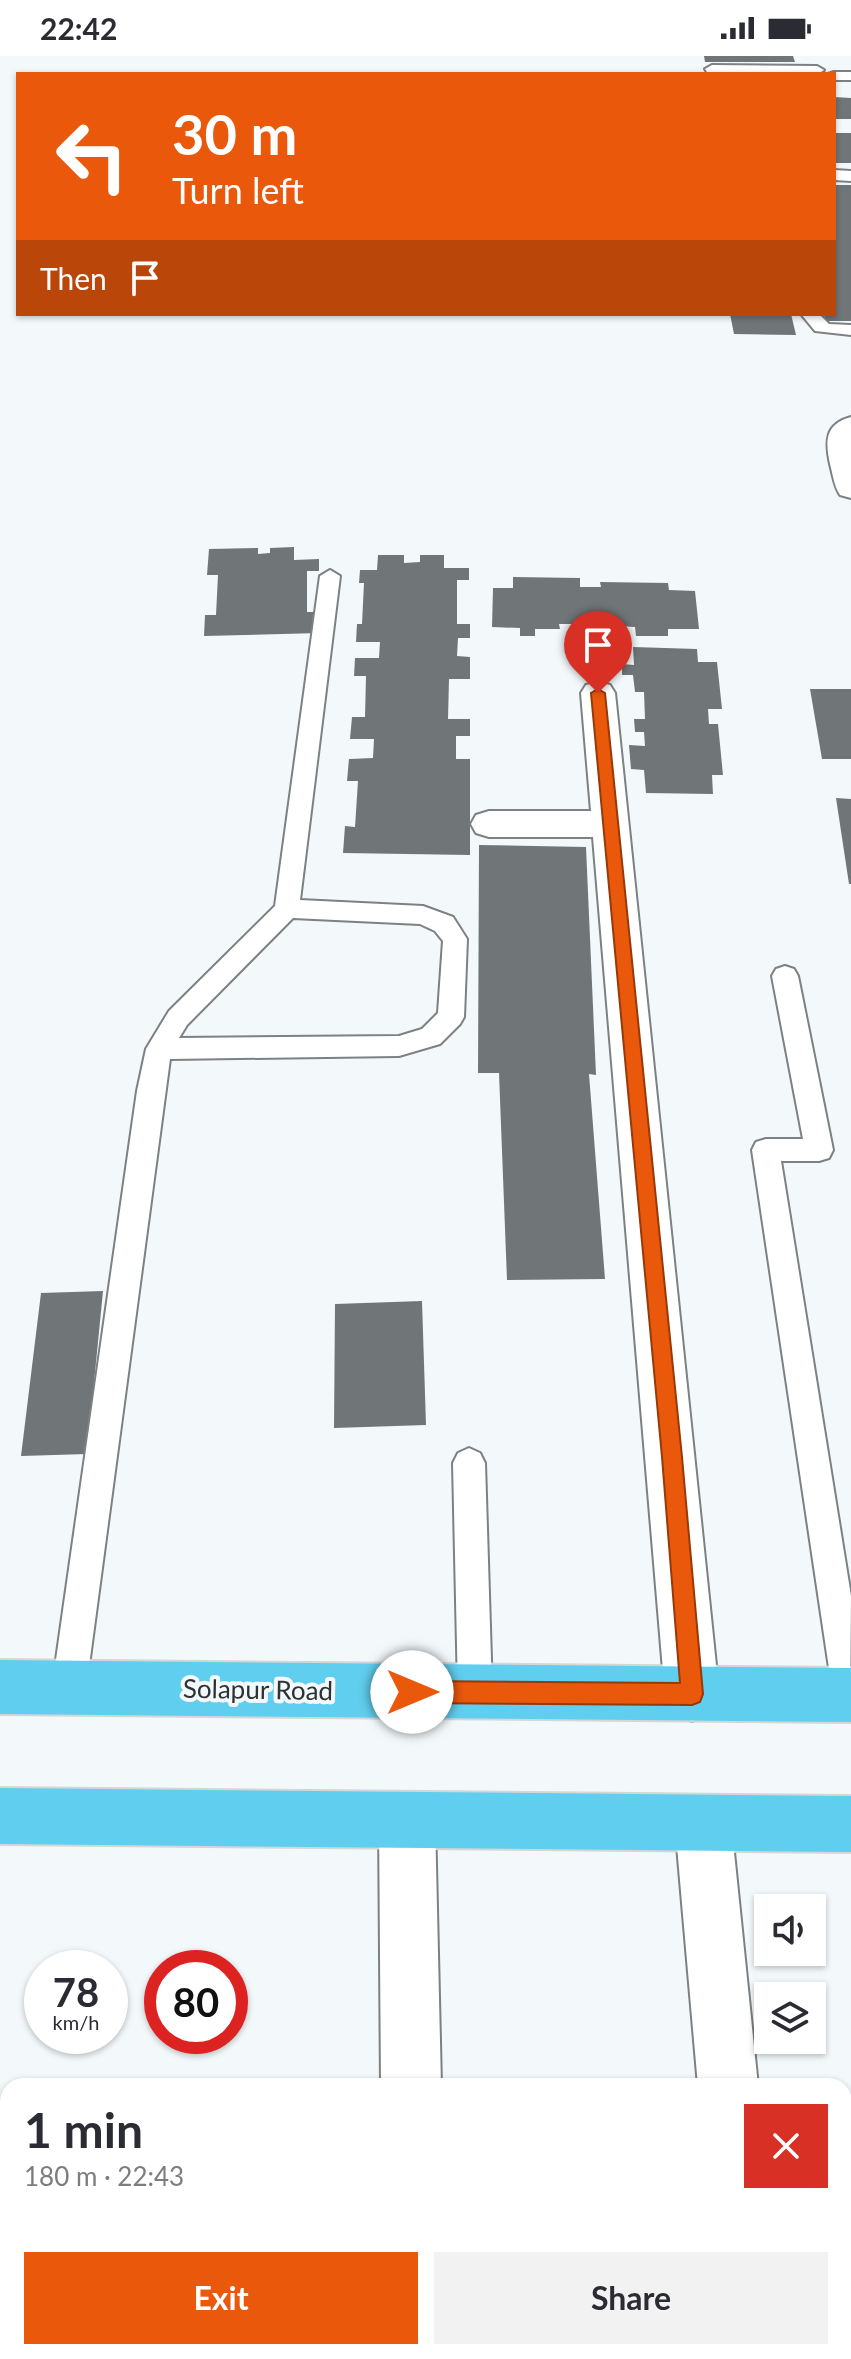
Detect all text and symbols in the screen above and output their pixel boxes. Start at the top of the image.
text: 22:42 [40,10,117,46]
text: 30 m [172,100,297,167]
icon: left [40,104,144,208]
text: Turn left [172,168,304,212]
icon: arrive [123,256,167,300]
text: Then [40,260,107,296]
pin [564,611,632,693]
icon: arrive [576,623,620,667]
position arrow [370,1650,454,1734]
street label: Solapur Road [183,1672,333,1706]
map controls [754,1894,826,2054]
button: sound [754,1894,826,1966]
speed limit sign: 80 [144,1950,248,2054]
text: 78 [53,1968,99,2016]
button: layers [754,1982,826,2054]
text: km/h [53,2010,99,2034]
text: 1 min [24,2101,143,2158]
button: close [744,2104,828,2188]
text: 180 m · 22:43 [24,2160,184,2192]
button: Exit [24,2252,418,2344]
button: Share [434,2252,828,2344]

